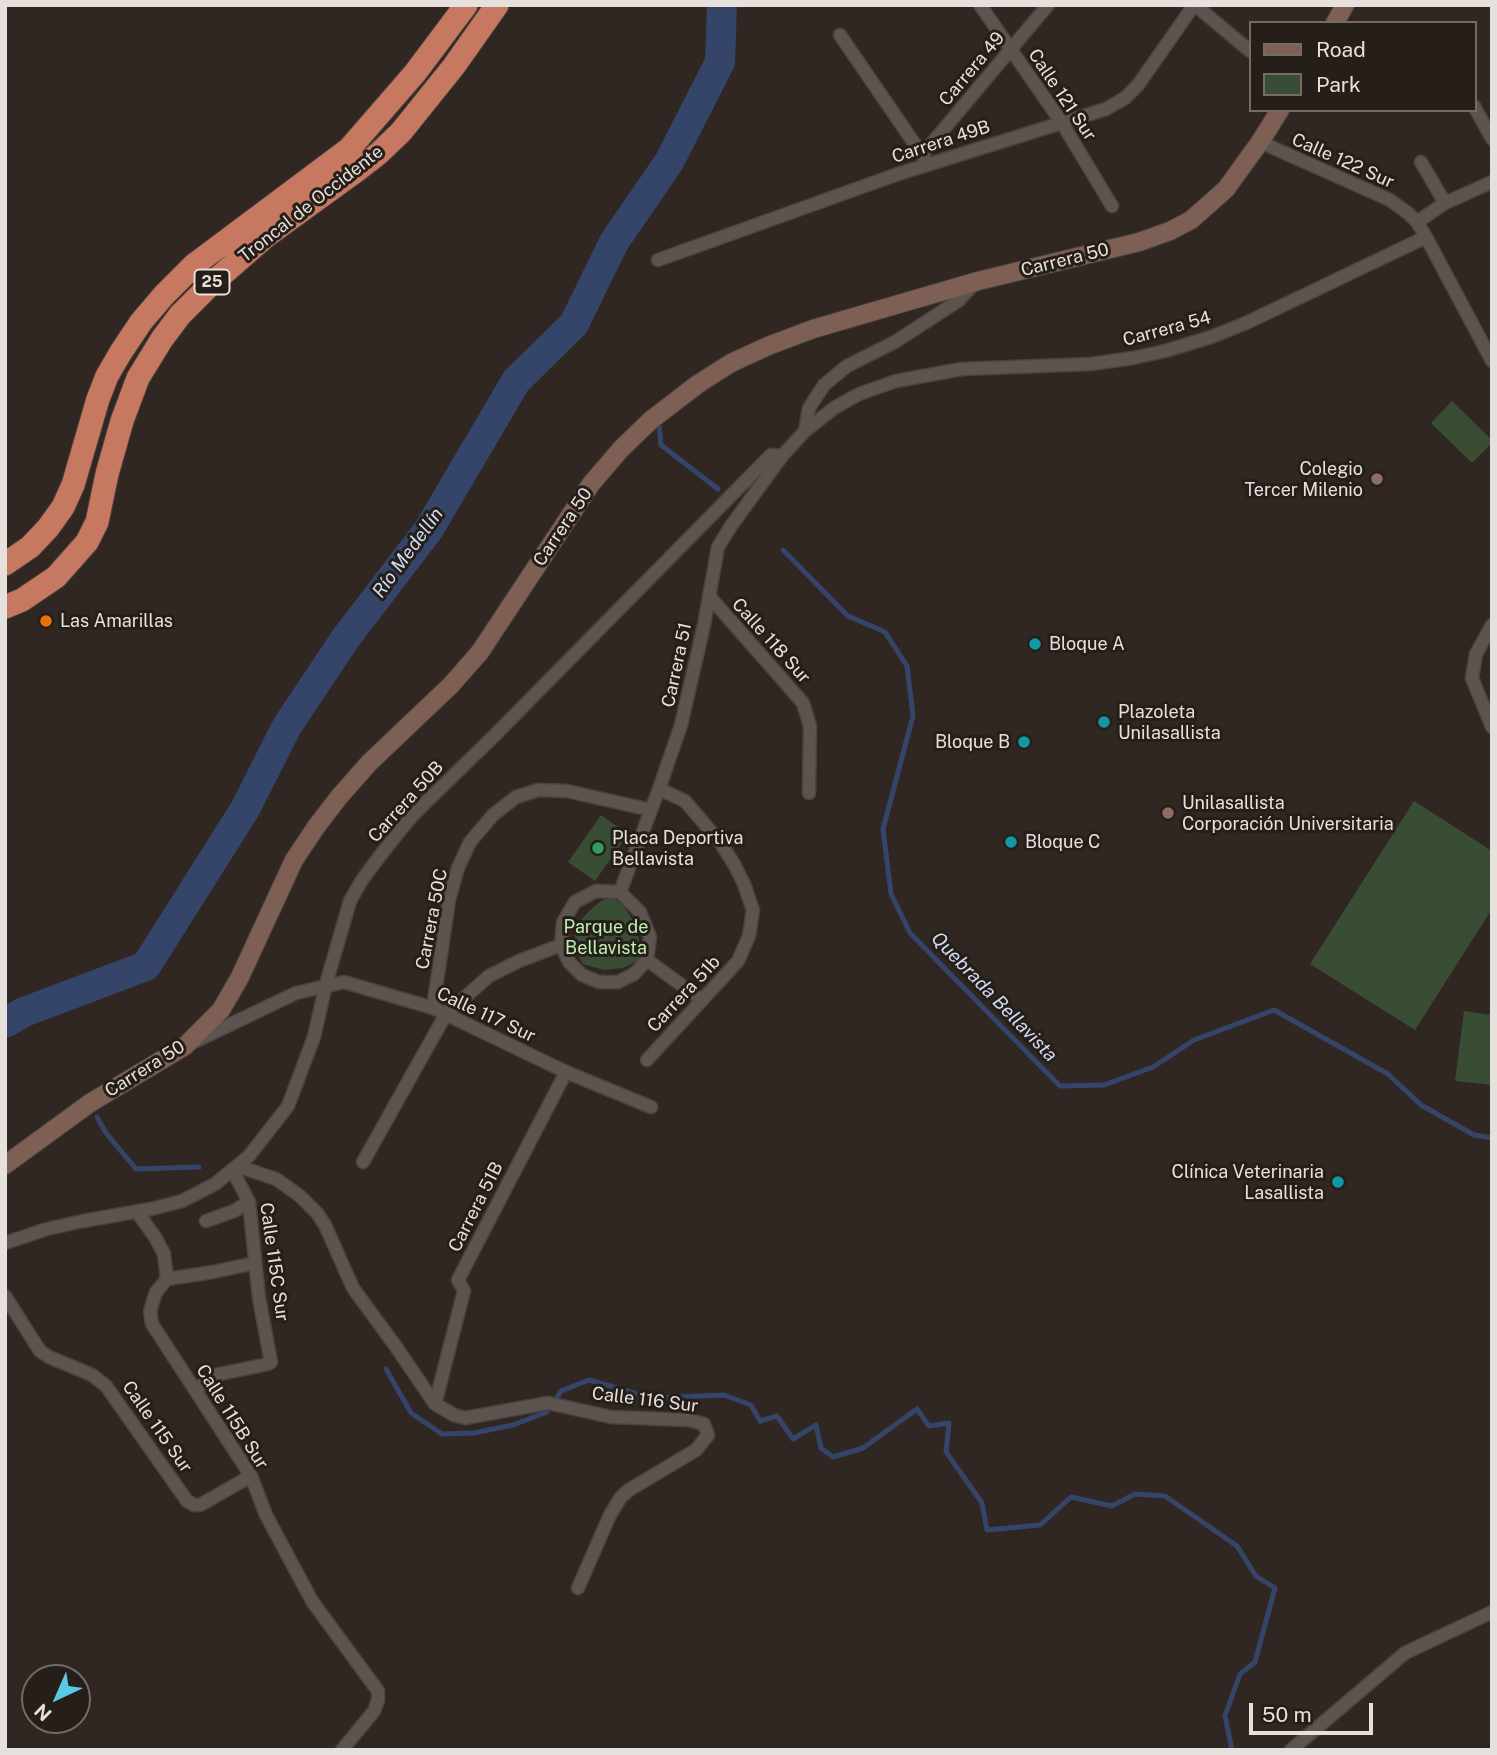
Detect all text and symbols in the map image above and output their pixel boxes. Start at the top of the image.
legend [1248,21,1476,112]
street label: Carrera 49 [935,28,1009,110]
text: Road [1316,37,1366,62]
street label: Calle 121 Sur [1023,45,1101,145]
text: Park [1316,72,1361,97]
street label: Carrera 49B [889,116,993,168]
street label: Calle 122 Sur [1288,129,1398,193]
street label: Troncal de Occidente [235,141,387,267]
street label: Carrera 50 [1019,239,1111,281]
road number: 25 [194,270,230,294]
street label: Carrera 54 [1121,307,1213,351]
place label: Colegio Tercer Milenio [1244,458,1363,500]
marker: Colegio Tercer Milenio [1369,471,1385,487]
street label: Carrera 50 [529,484,597,570]
water label: Río Medellín [368,503,448,603]
street label: Calle 118 Sur [727,594,815,688]
place label: Las Amarillas [60,610,173,632]
marker: Las Amarillas [38,613,54,629]
street label: Carrera 51 [657,621,697,709]
place label: Bloque A [1049,633,1125,655]
marker: Bloque A [1027,636,1043,652]
place label: Plazoleta Unilasallista [1118,701,1221,744]
marker: Plazoleta Unilasallista [1096,714,1112,730]
place label: Bloque B [935,731,1010,753]
marker: Bloque B [1016,734,1032,750]
street label: Carrera 50B [364,757,448,847]
place label: Unilasallista Corporación Universitaria [1182,792,1394,834]
marker: Unilasallista Corporación Universitaria [1160,805,1176,821]
place label: Placa Deportiva Bellavista [612,827,743,870]
place label: Bloque C [1025,831,1100,853]
marker: Bloque C [1003,834,1019,850]
marker: Placa Deportiva Bellavista [590,840,606,856]
street label: Carrera 50C [412,867,452,971]
park label: Parque de Bellavista [564,916,648,958]
water label: Quebrada Bellavista [926,927,1062,1067]
street label: Carrera 51b [643,951,725,1037]
street label: Calle 117 Sur [433,983,539,1047]
street label: Carrera 50 [101,1036,189,1102]
street label: Carrera 51B [444,1158,508,1256]
place label: Clínica Veterinaria Lasallista [1172,1161,1324,1204]
marker: Clínica Veterinaria Lasallista [1330,1174,1346,1190]
street label: Calle 115C Sur [255,1201,293,1323]
street label: Calle 115B Sur [191,1361,273,1473]
street label: Calle 115 Sur [117,1377,197,1477]
street label: Calle 116 Sur [591,1383,699,1417]
north arrow [21,1664,91,1734]
scale bar [1252,1688,1376,1732]
text: N [30,1700,56,1726]
text: 50 m [1262,1702,1312,1727]

